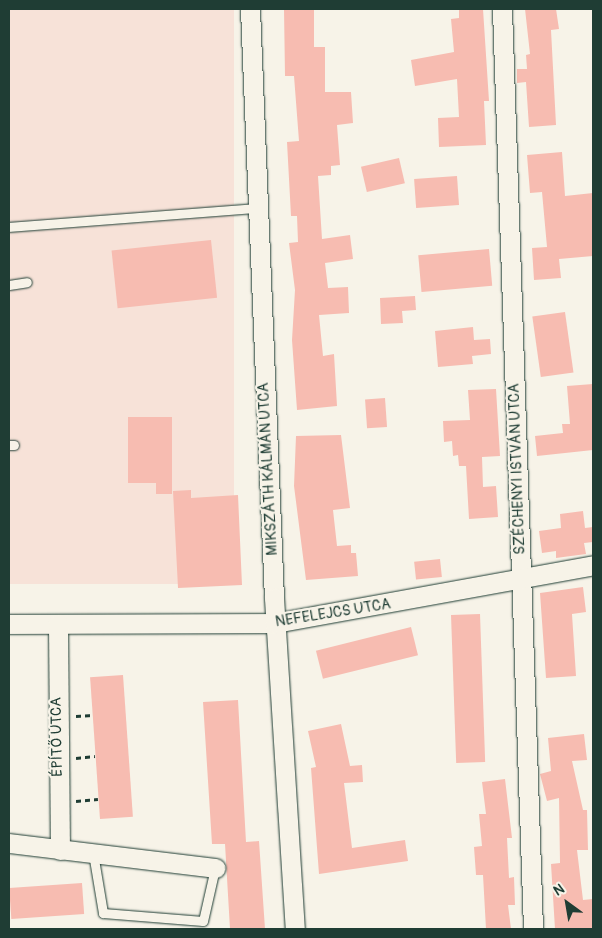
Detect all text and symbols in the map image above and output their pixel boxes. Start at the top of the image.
street label: MIKSZÁTH KÁLMÁN UTCA [254,382,282,556]
street label: SZÉCHENYI ISTVÁN UTCA [505,383,529,555]
street label: NEFELEJCS UTCA [274,595,392,631]
street label: ÉPÍTŐ UTCA [47,697,67,777]
north arrow [542,878,592,928]
text: N [550,880,567,900]

